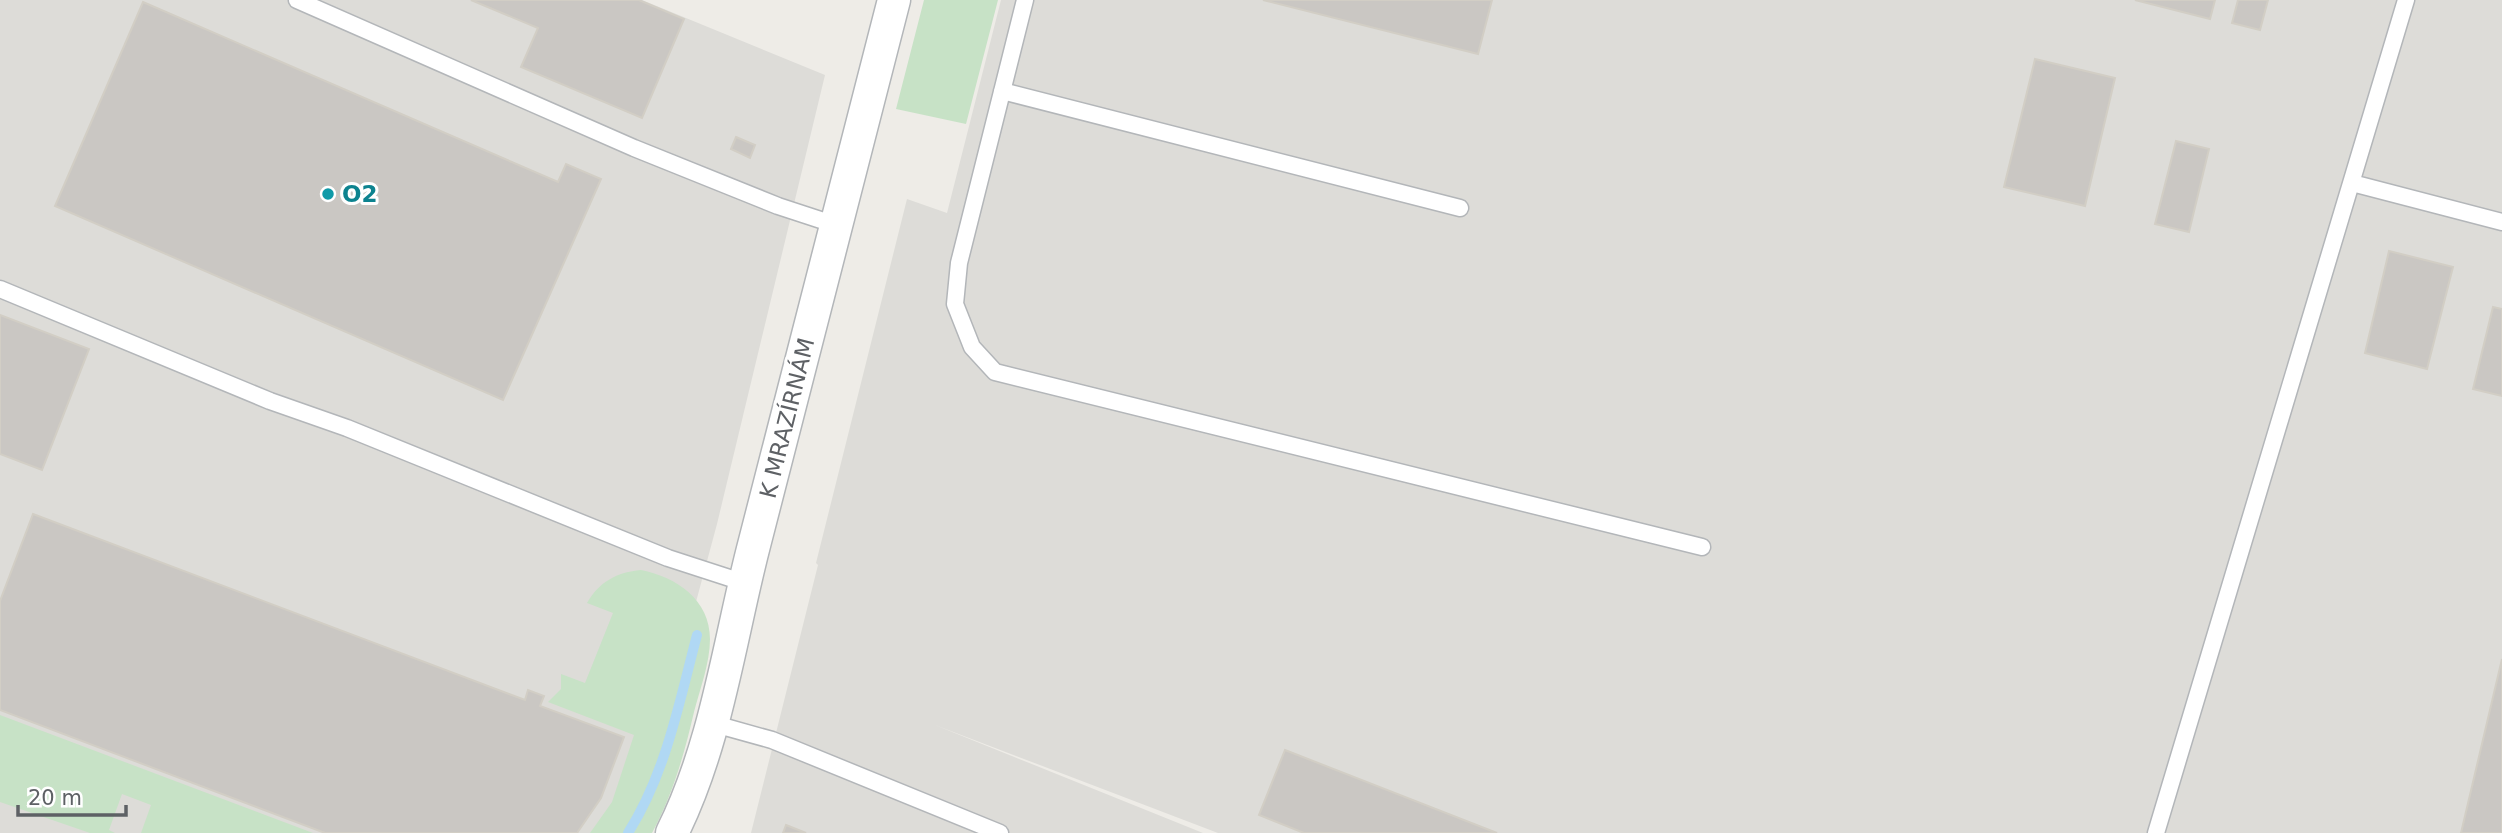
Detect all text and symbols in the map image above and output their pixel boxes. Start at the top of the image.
place label: O2 [342,181,378,207]
marker: O2 [320,186,336,202]
street label: K MRAZÍRNÁM [754,335,819,501]
scale bar [18,774,126,818]
text: 20 m [28,786,82,810]

